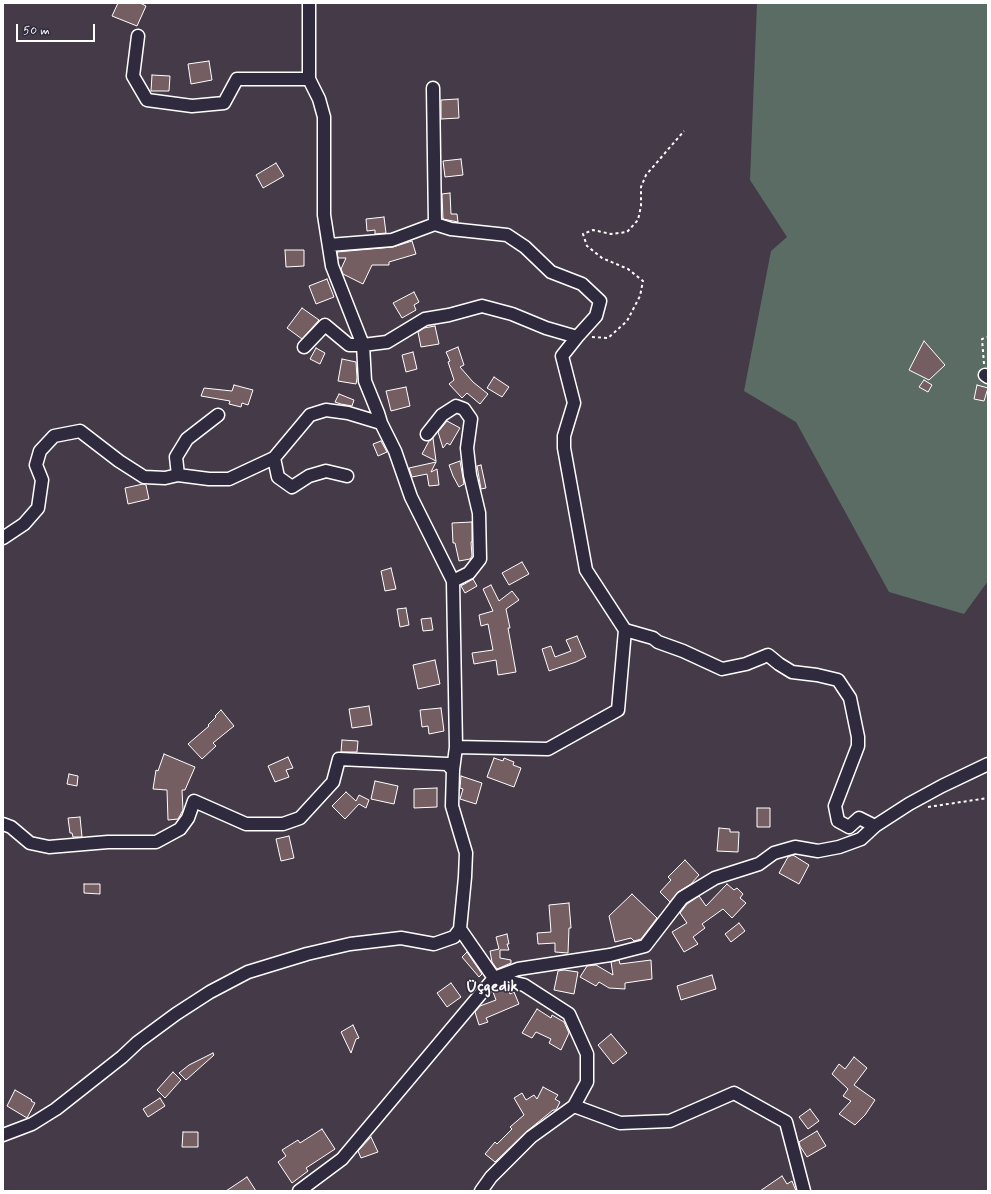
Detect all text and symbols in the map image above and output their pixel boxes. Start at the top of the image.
scale bar [18,16,97,42]
text: 50 m [23,23,50,39]
district label: Üçgedik [466,978,518,998]

